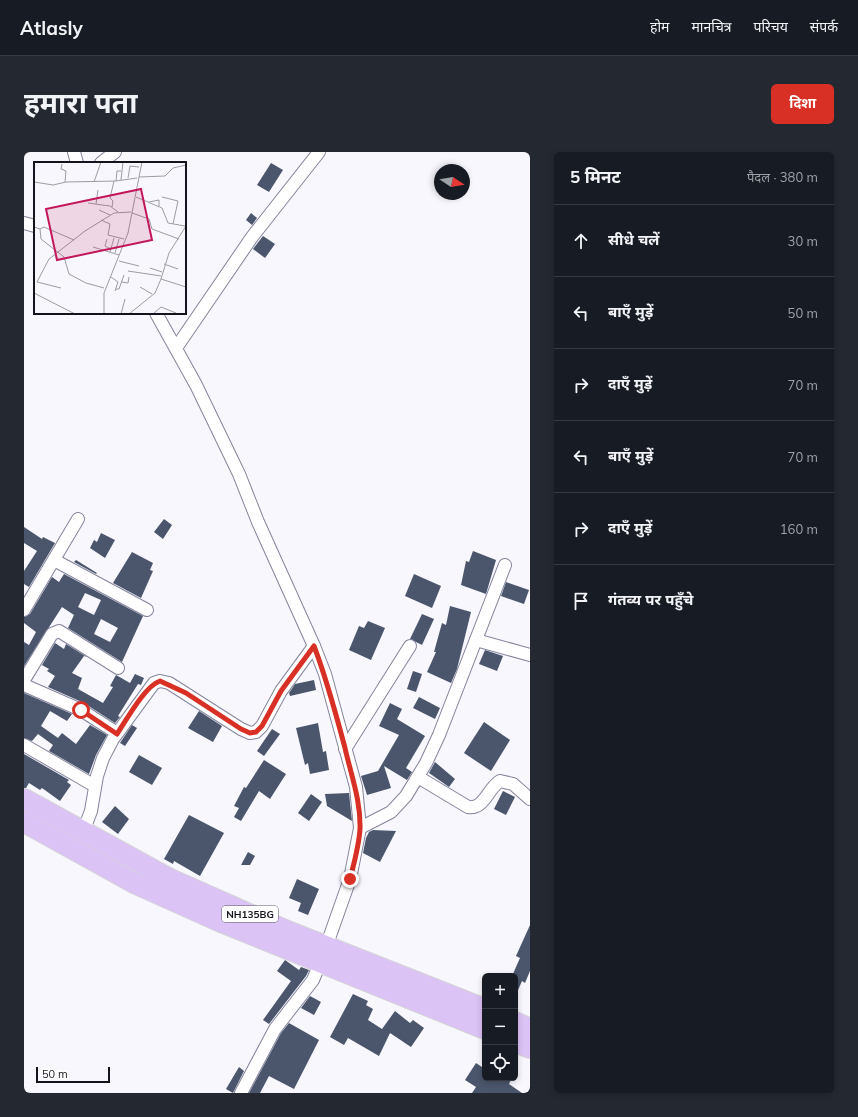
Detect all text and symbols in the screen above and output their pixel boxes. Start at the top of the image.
text: Atlasly [20,16,83,40]
text: होम [650,18,669,36]
text: मानचित्र [691,18,732,36]
text: परिचय [754,18,788,36]
text: संपर्क [810,18,838,36]
button: दिशा [771,84,834,124]
text: हमारा पता [24,85,137,120]
inset map [34,162,186,314]
north arrow [434,164,470,200]
text: 5 मिनट [570,166,621,187]
text: पैदल · 380 m [747,169,818,185]
icon: ahead [570,230,592,252]
text: सीधे चलें [608,230,659,249]
text: 30 m [788,233,818,249]
icon: left [570,302,592,324]
text: बाएँ मुड़ें [608,302,653,321]
text: 50 m [788,305,818,321]
icon: right [570,374,592,396]
text: दाएँ मुड़ें [608,374,652,393]
text: 70 m [788,377,818,393]
icon: left [570,446,592,468]
text: बाएँ मुड़ें [608,446,653,465]
text: 70 m [788,449,818,465]
icon: right [570,518,592,540]
text: दाएँ मुड़ें [608,518,652,537]
text: 160 m [780,521,818,537]
icon: arrive [570,590,592,612]
text: गंतव्य पर पहुँचे [608,590,693,609]
route start [72,701,90,719]
route end [341,870,359,888]
road number: NH135BG [222,906,278,922]
map controls [482,973,518,1081]
button: + [482,973,518,1009]
button: − [482,1009,518,1045]
button: locate [482,1045,518,1081]
scale bar [36,1065,110,1084]
text: 50 m [42,1067,68,1081]

